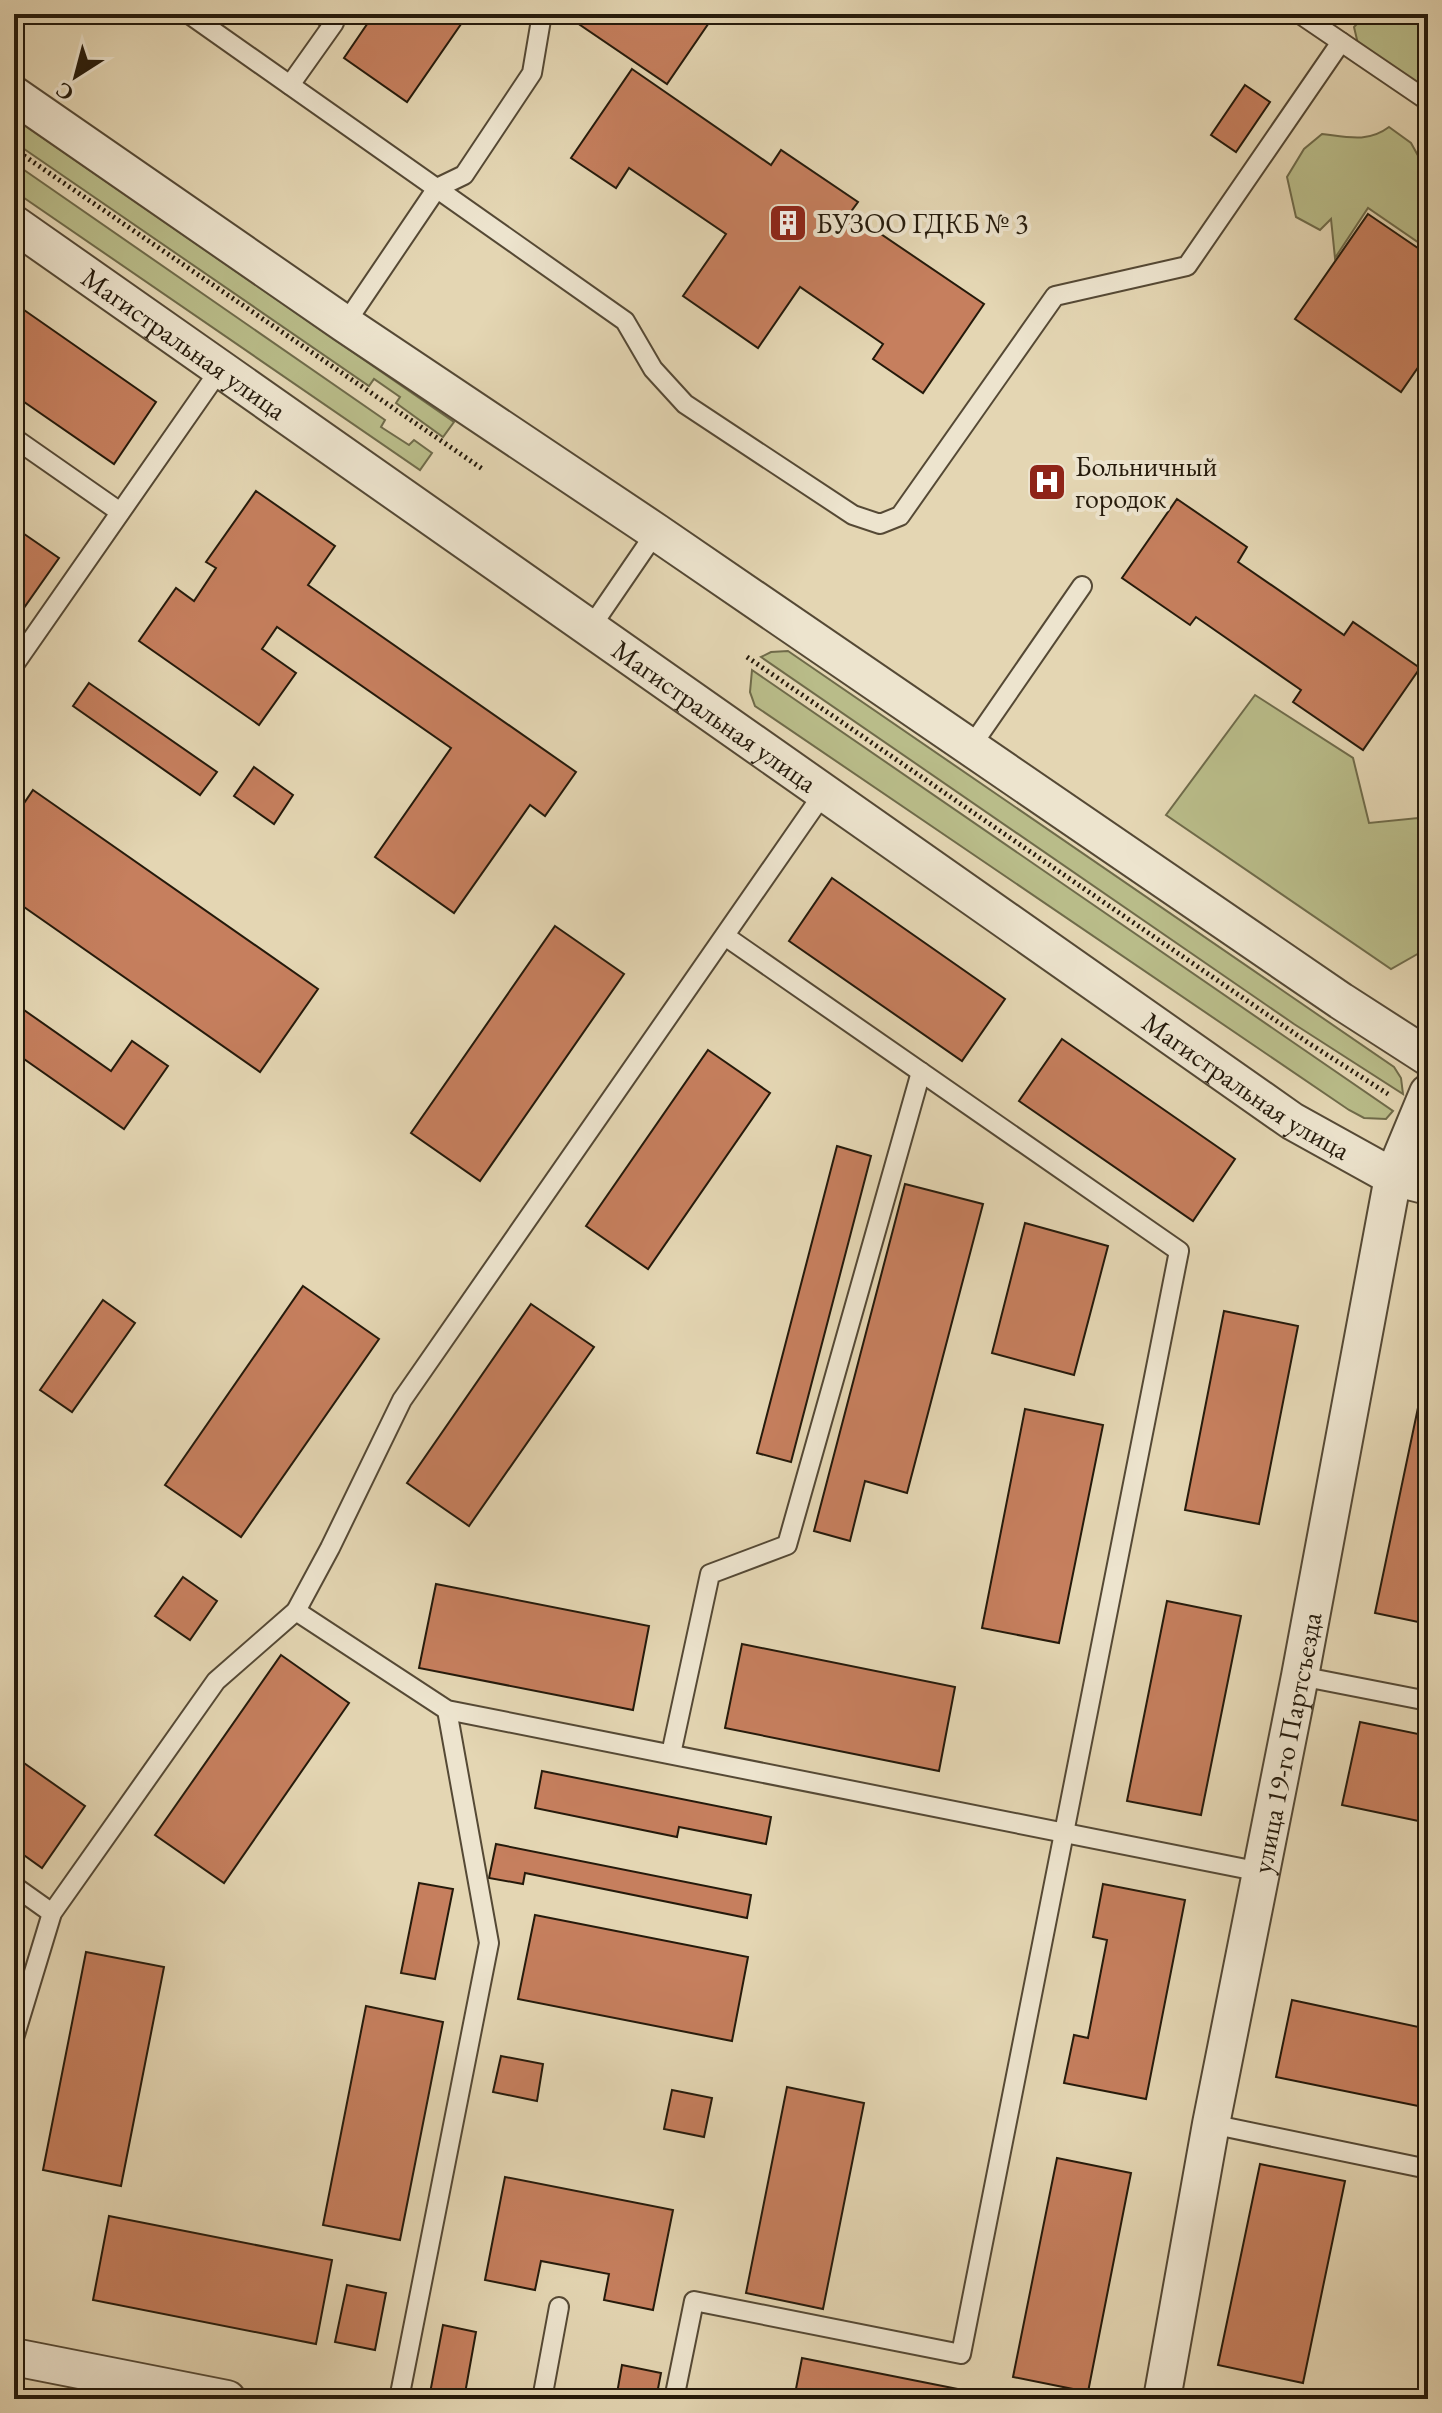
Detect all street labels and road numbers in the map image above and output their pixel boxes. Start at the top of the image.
street label: Магистральная улица [75,259,294,428]
street label: Магистральная улица [605,631,825,801]
street label: Магистральная улица [1136,1004,1357,1168]
street label: улица 19-го Партсъезда [1243,1608,1330,1876]

